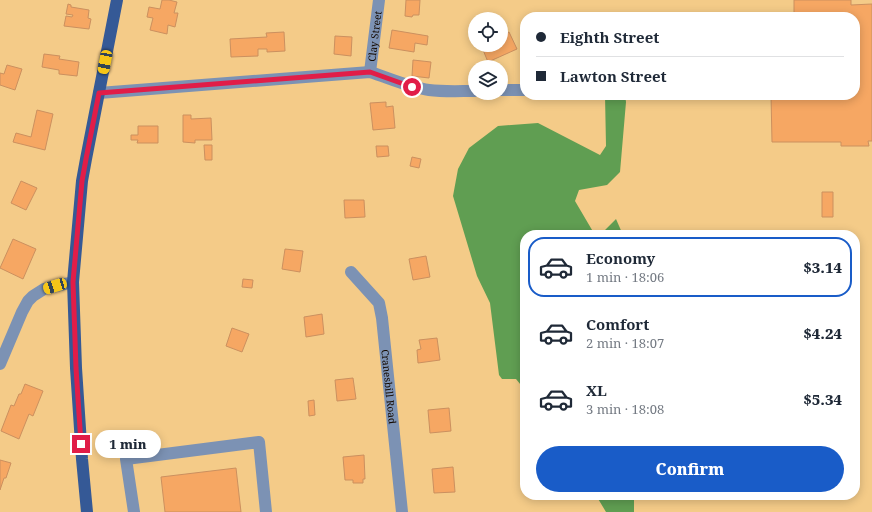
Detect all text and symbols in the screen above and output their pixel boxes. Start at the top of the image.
street label: Clay Street [364,10,385,62]
map controls [468,12,508,100]
button: locate [468,12,508,52]
text: Eighth Street [560,27,659,47]
car [97,49,113,75]
button: layers [468,60,508,100]
text: Lawton Street [560,66,667,86]
route start [403,78,421,96]
text: Economy [586,248,655,268]
icon: car [538,249,574,285]
text: $3.14 [803,257,842,277]
text: 1 min · 18:06 [586,268,664,286]
car [42,277,68,295]
text: Comfort [586,314,649,334]
icon: car [538,315,574,351]
text: $4.24 [803,323,842,343]
text: 2 min · 18:07 [586,334,664,352]
street label: Cranesbill Road [378,349,400,425]
text: XL [586,380,607,400]
icon: car [538,381,574,417]
text: $5.34 [803,389,842,409]
text: 3 min · 18:08 [586,400,664,418]
callout: 1 min [95,430,161,458]
route end [72,435,90,453]
text: 1 min [109,435,147,453]
button: Confirm [536,446,844,492]

